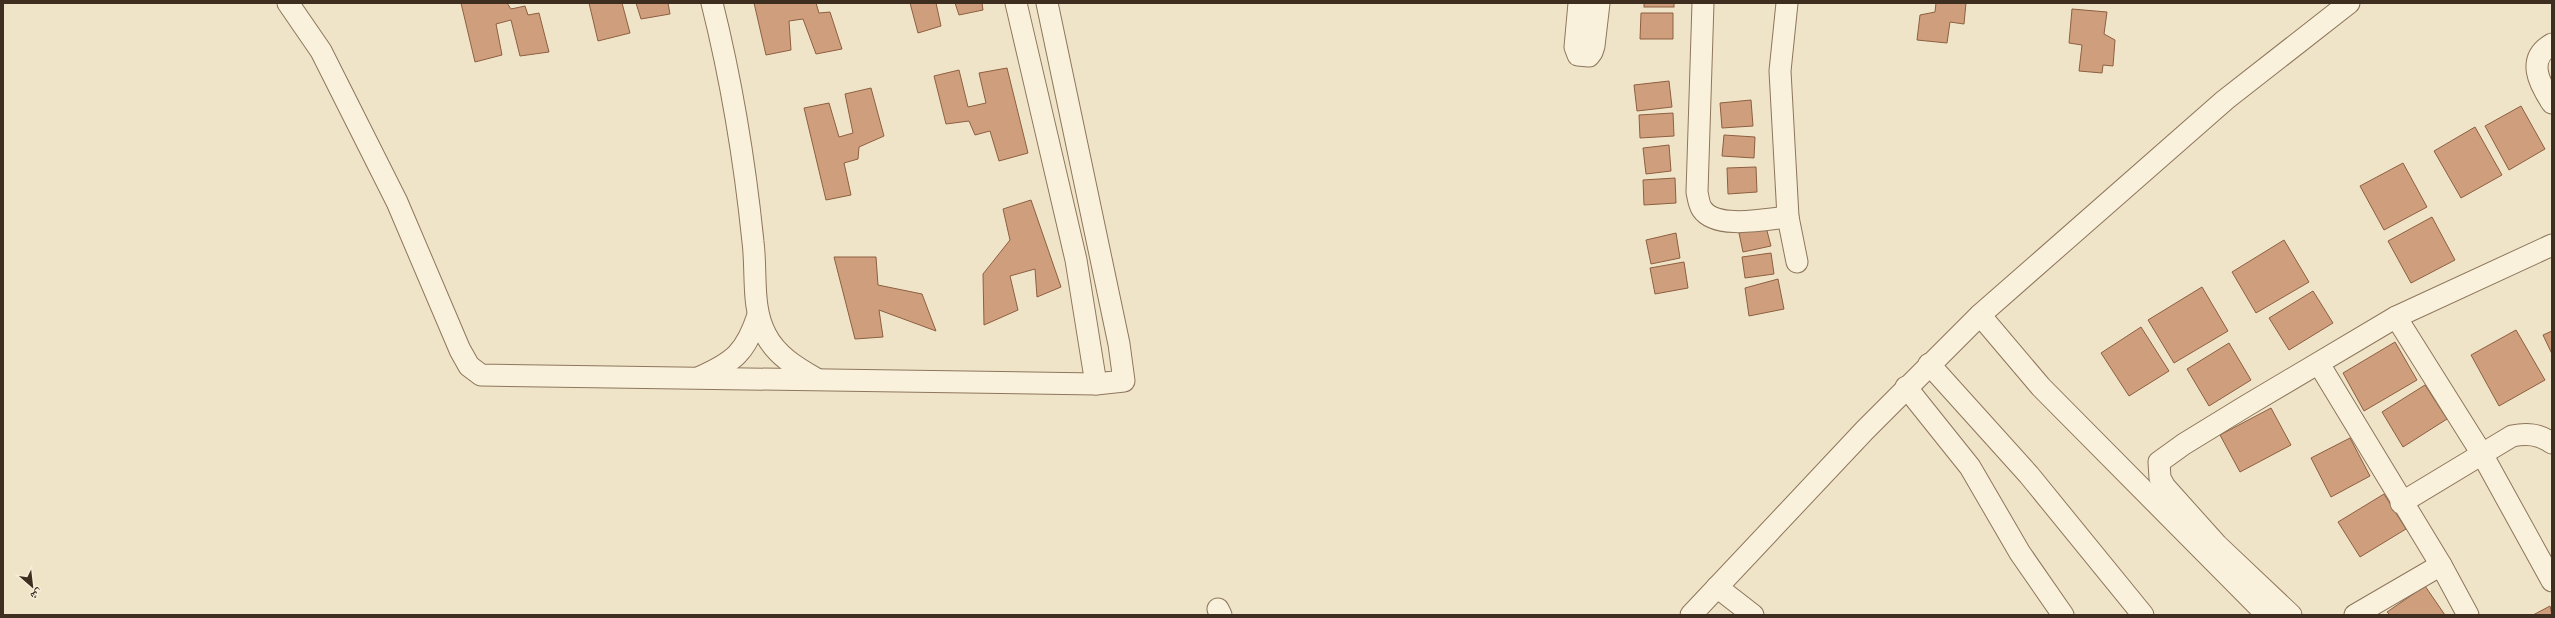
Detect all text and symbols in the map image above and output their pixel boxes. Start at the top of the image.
north arrow [12,566,52,606]
text: ش [27,585,45,604]

